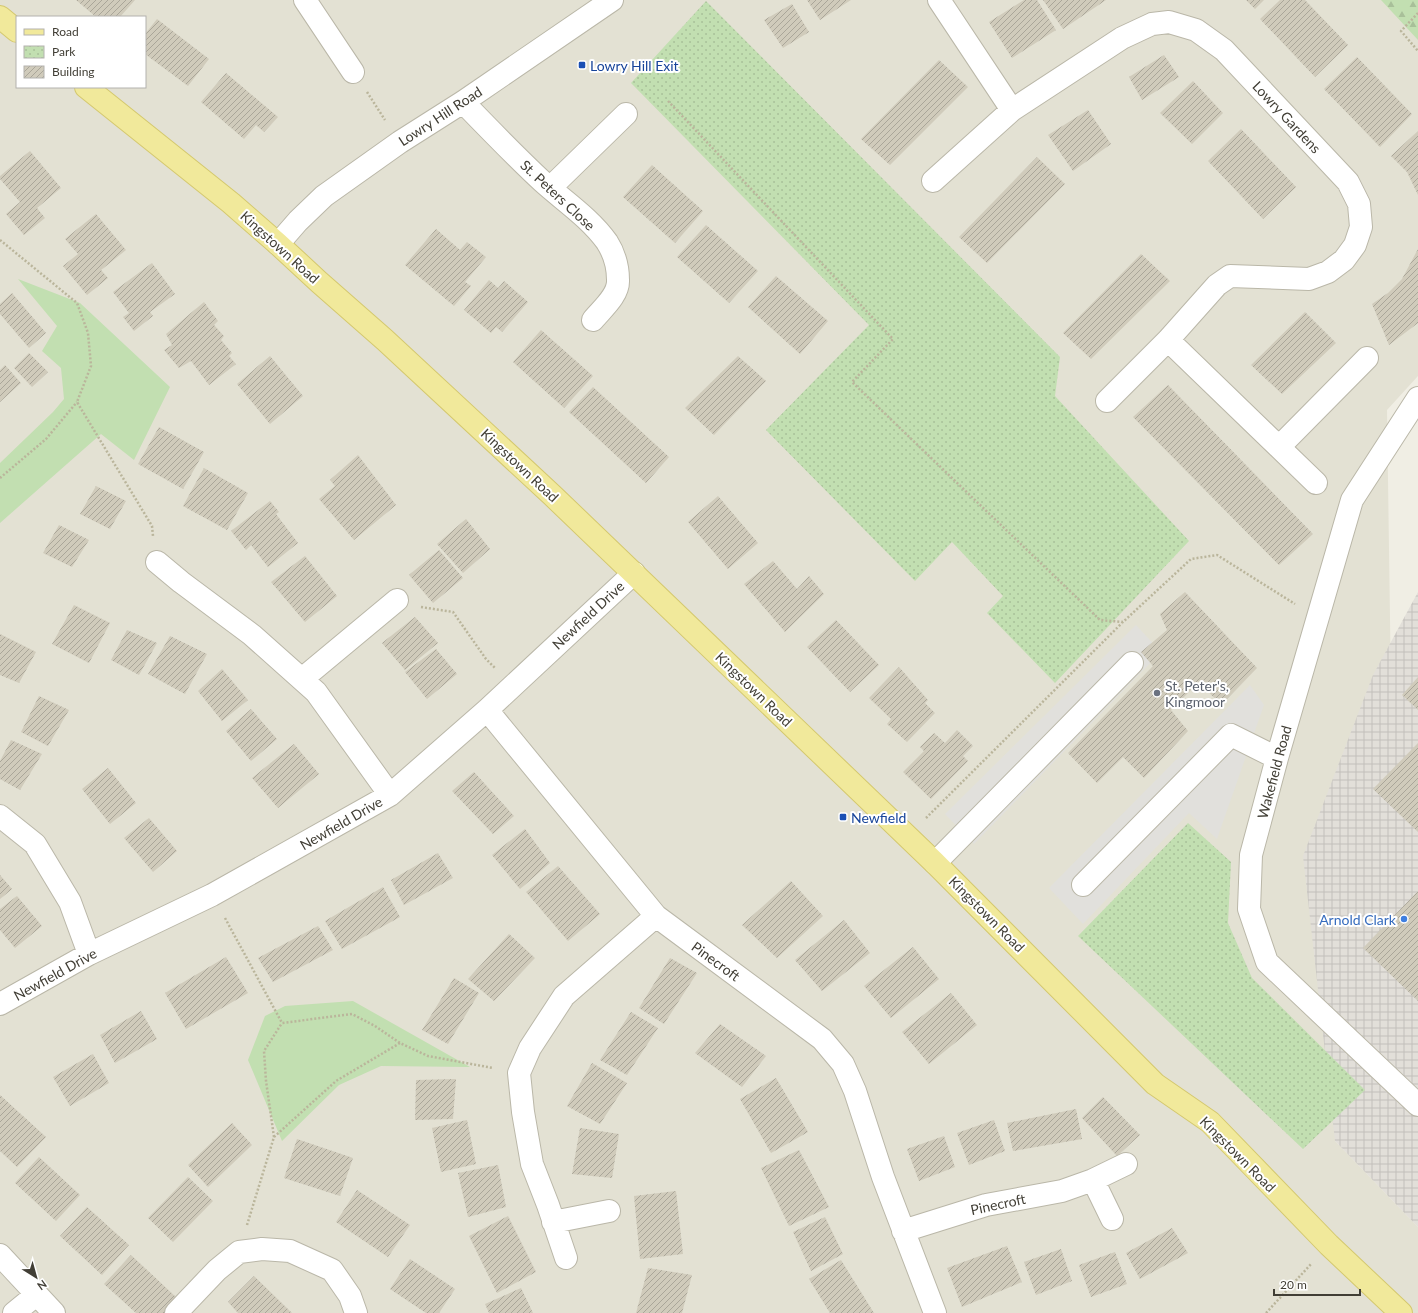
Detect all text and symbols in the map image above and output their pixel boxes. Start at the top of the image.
legend [16,16,146,88]
text: Road [52,24,79,39]
text: Park [52,44,76,59]
place label: Lowry Hill Exit [590,57,679,74]
marker: Lowry Hill Exit [577,60,587,70]
text: Building [52,64,95,79]
street label: Lowry Gardens [1249,78,1325,156]
street label: Lowry Hill Road [395,83,485,149]
street label: St. Peters Close [517,156,599,234]
street label: Kingstown Road [237,207,323,287]
street label: Kingstown Road [478,425,562,505]
street label: Newfield Drive [548,577,628,653]
street label: Kingstown Road [712,648,796,730]
place label: St. Peter's, Kingmoor [1165,677,1229,710]
marker: St. Peter's, Kingmoor [1152,688,1162,698]
street label: Wakefield Road [1253,723,1295,821]
street label: Newfield Drive [297,793,385,853]
place label: Newfield [851,809,906,826]
marker: Newfield [838,812,848,822]
street label: Kingstown Road [946,873,1028,955]
place label: Arnold Clark [1319,911,1397,928]
marker: Arnold Clark [1399,914,1409,924]
street label: Pinecroft [688,938,744,985]
street label: Newfield Drive [11,944,99,1004]
street label: Kingstown Road [1197,1113,1279,1195]
street label: Pinecroft [969,1190,1027,1218]
north arrow [16,1257,56,1297]
scale bar [1274,1271,1360,1297]
text: 20 m [1280,1277,1307,1292]
text: N [35,1278,50,1293]

